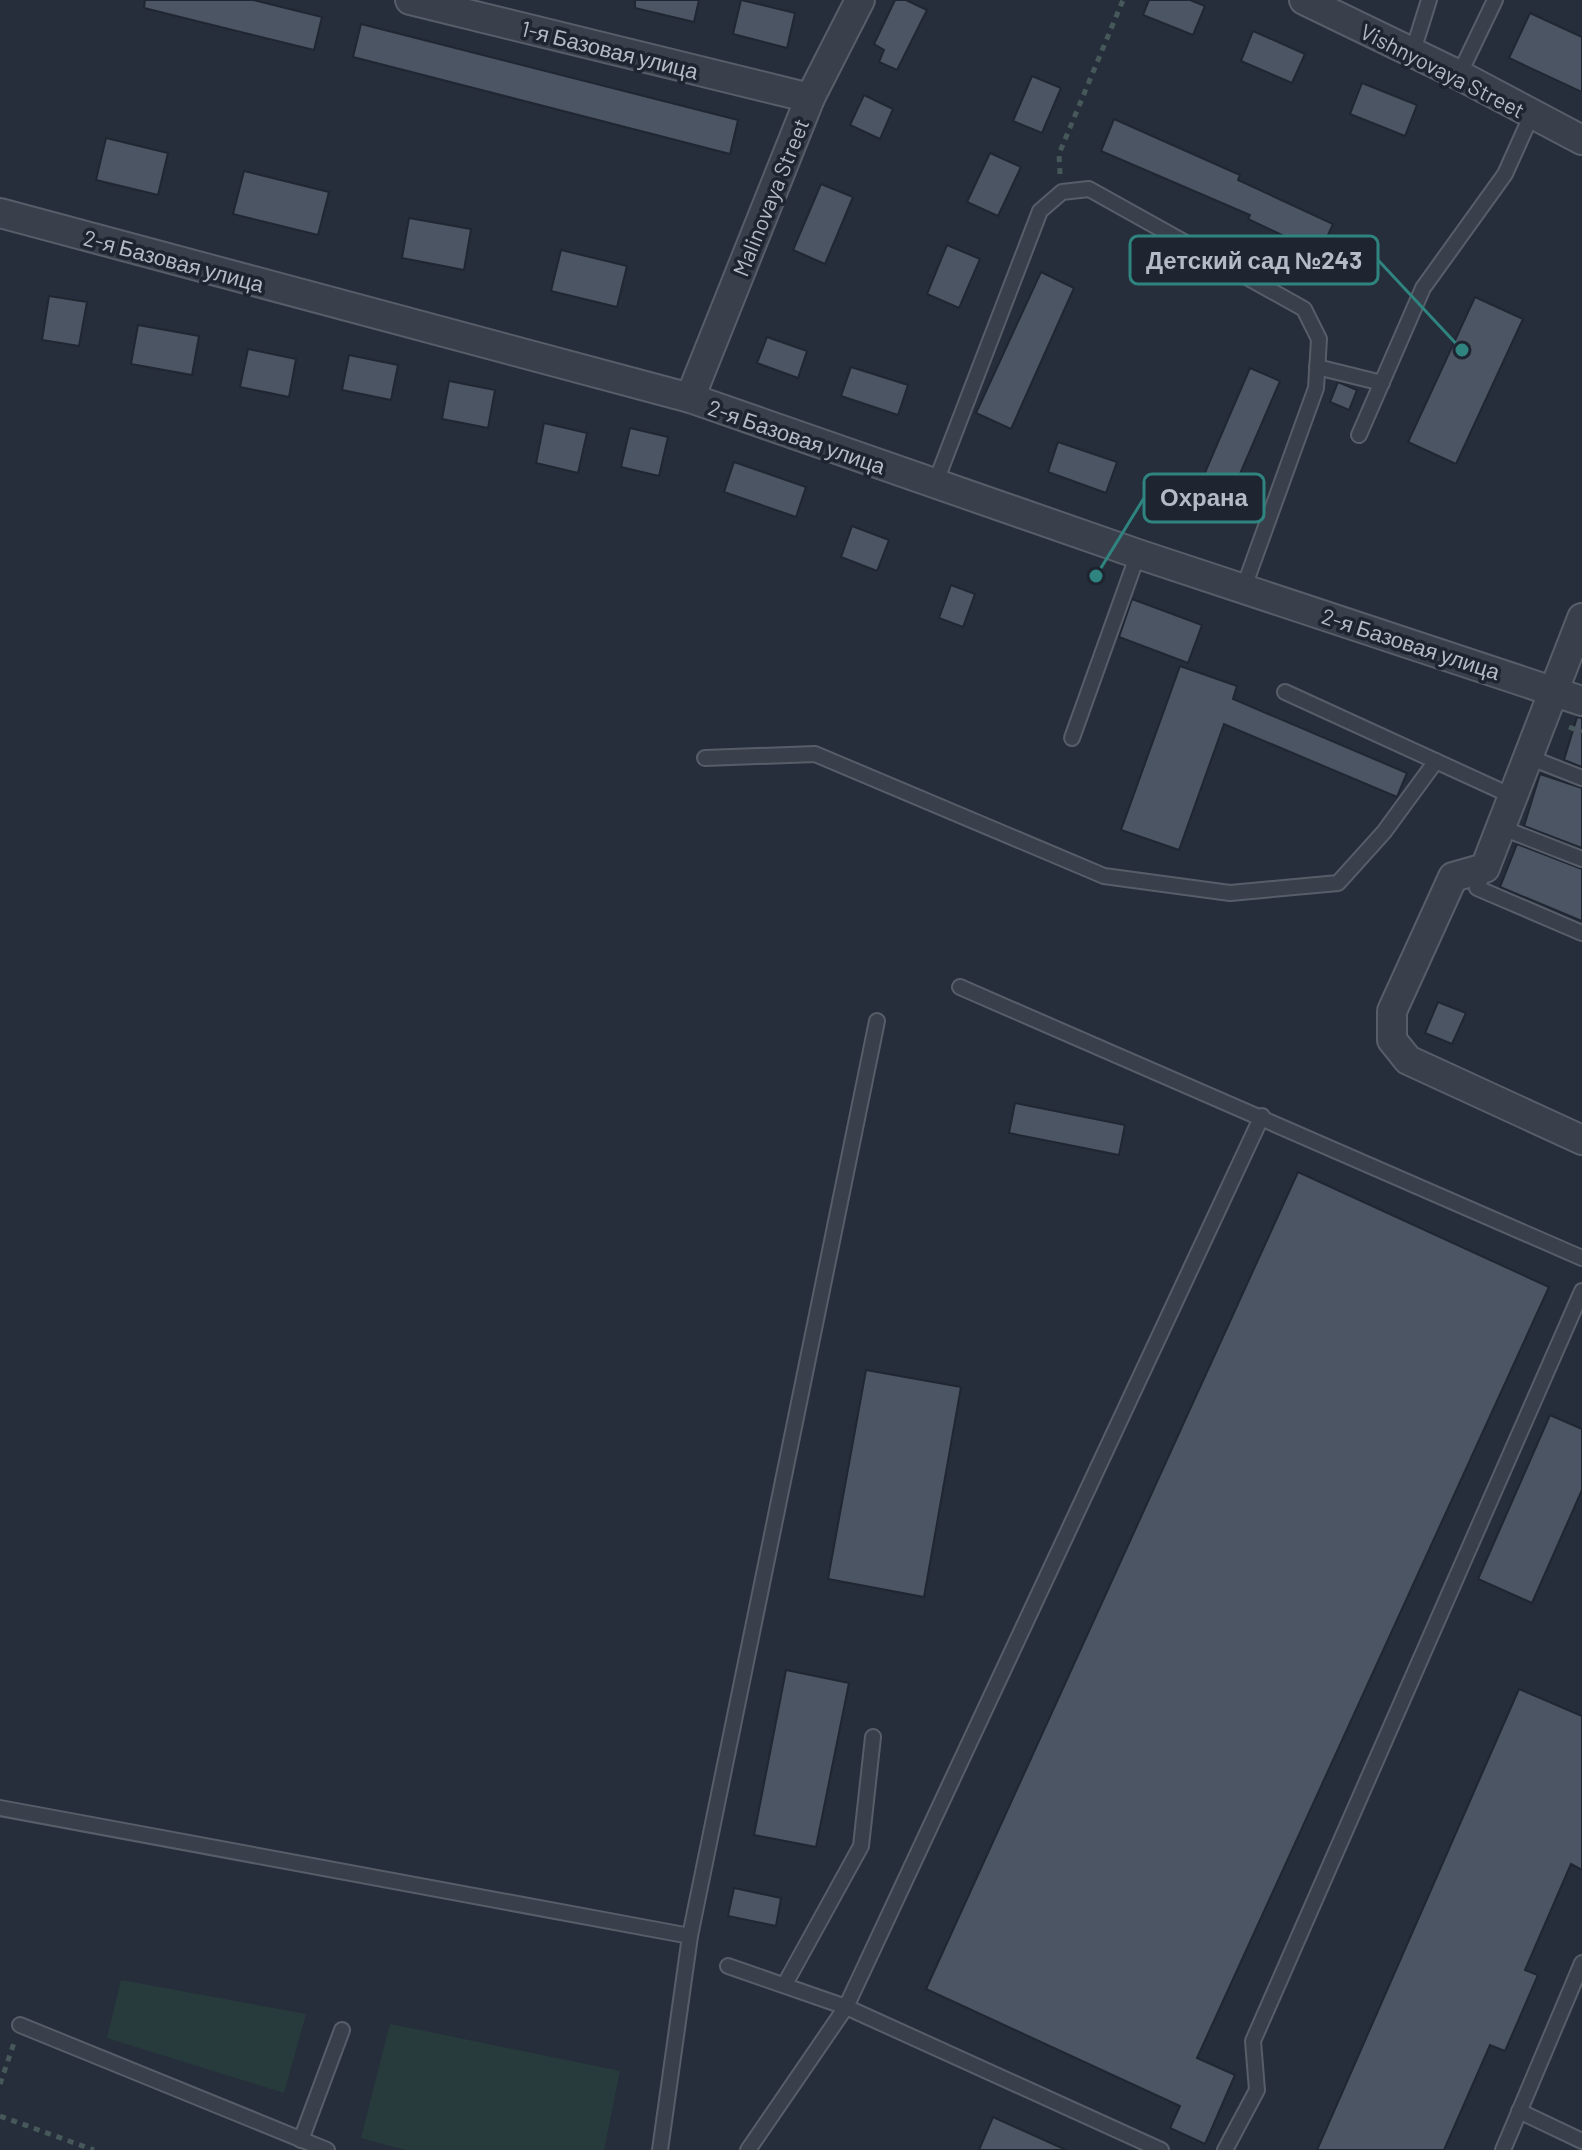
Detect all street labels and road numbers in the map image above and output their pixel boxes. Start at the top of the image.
street label: 1-я Базовая улица [518,14,702,85]
street label: Vishnyovaya Street [1356,17,1530,123]
street label: Malinovaya Street [727,114,813,280]
street label: 2-я Базовая улица [81,223,268,298]
street label: 2-я Базовая улица [705,393,890,480]
street label: 2-я Базовая улица [1318,602,1504,685]

